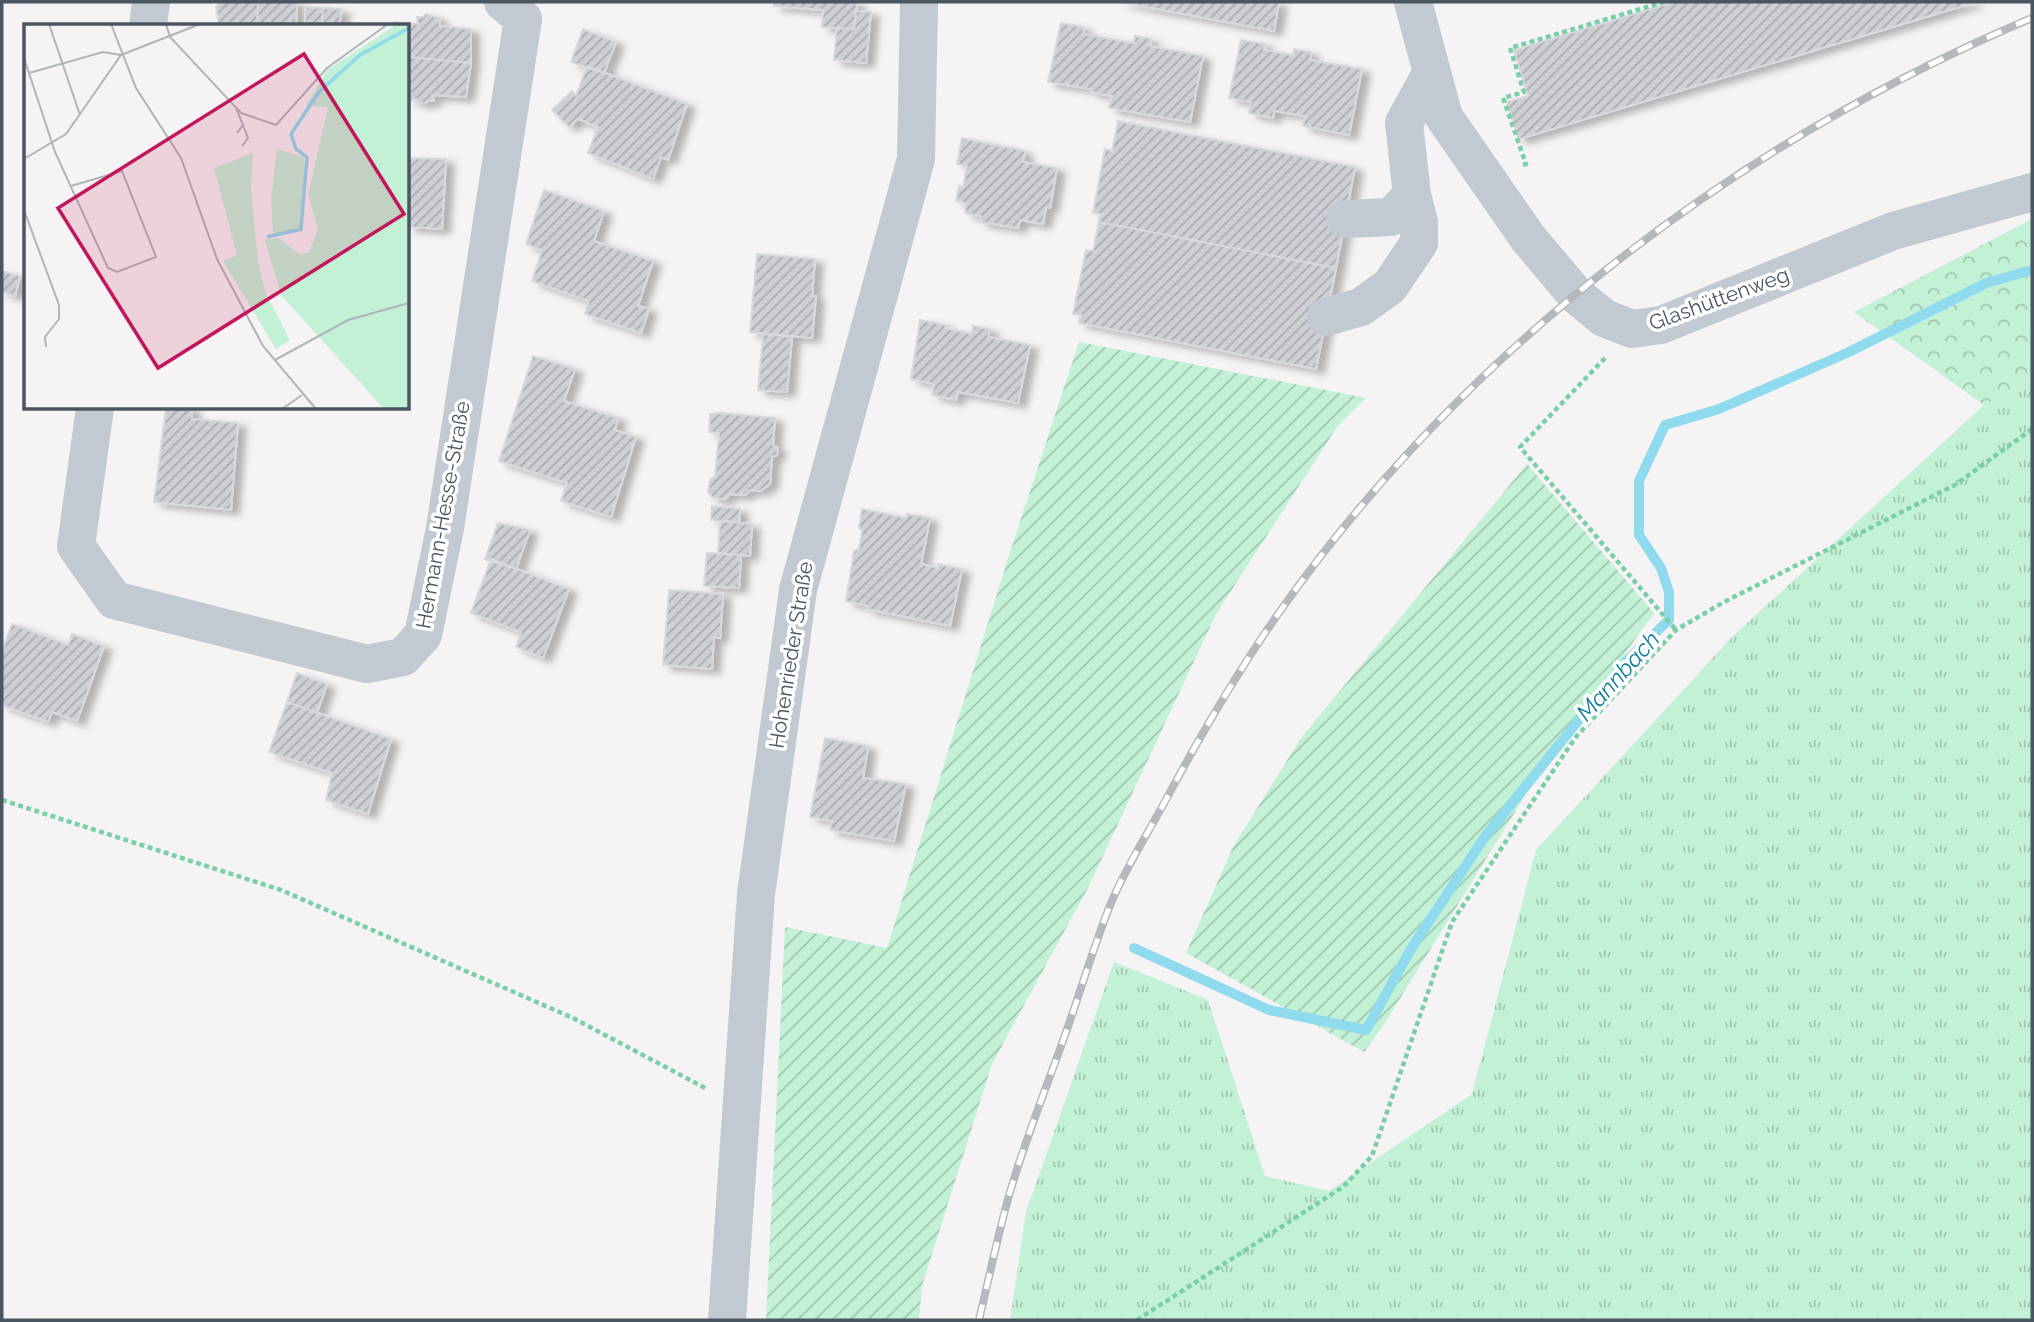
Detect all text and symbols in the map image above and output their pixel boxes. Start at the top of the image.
inset map [24,24,410,410]
street label: Glashüttenweg [1645,262,1792,335]
street label: Hermann-Hesse-Straße [410,399,475,631]
street label: Hohenrieder Straße [763,560,818,750]
water label: Mannbach [1570,625,1665,726]

